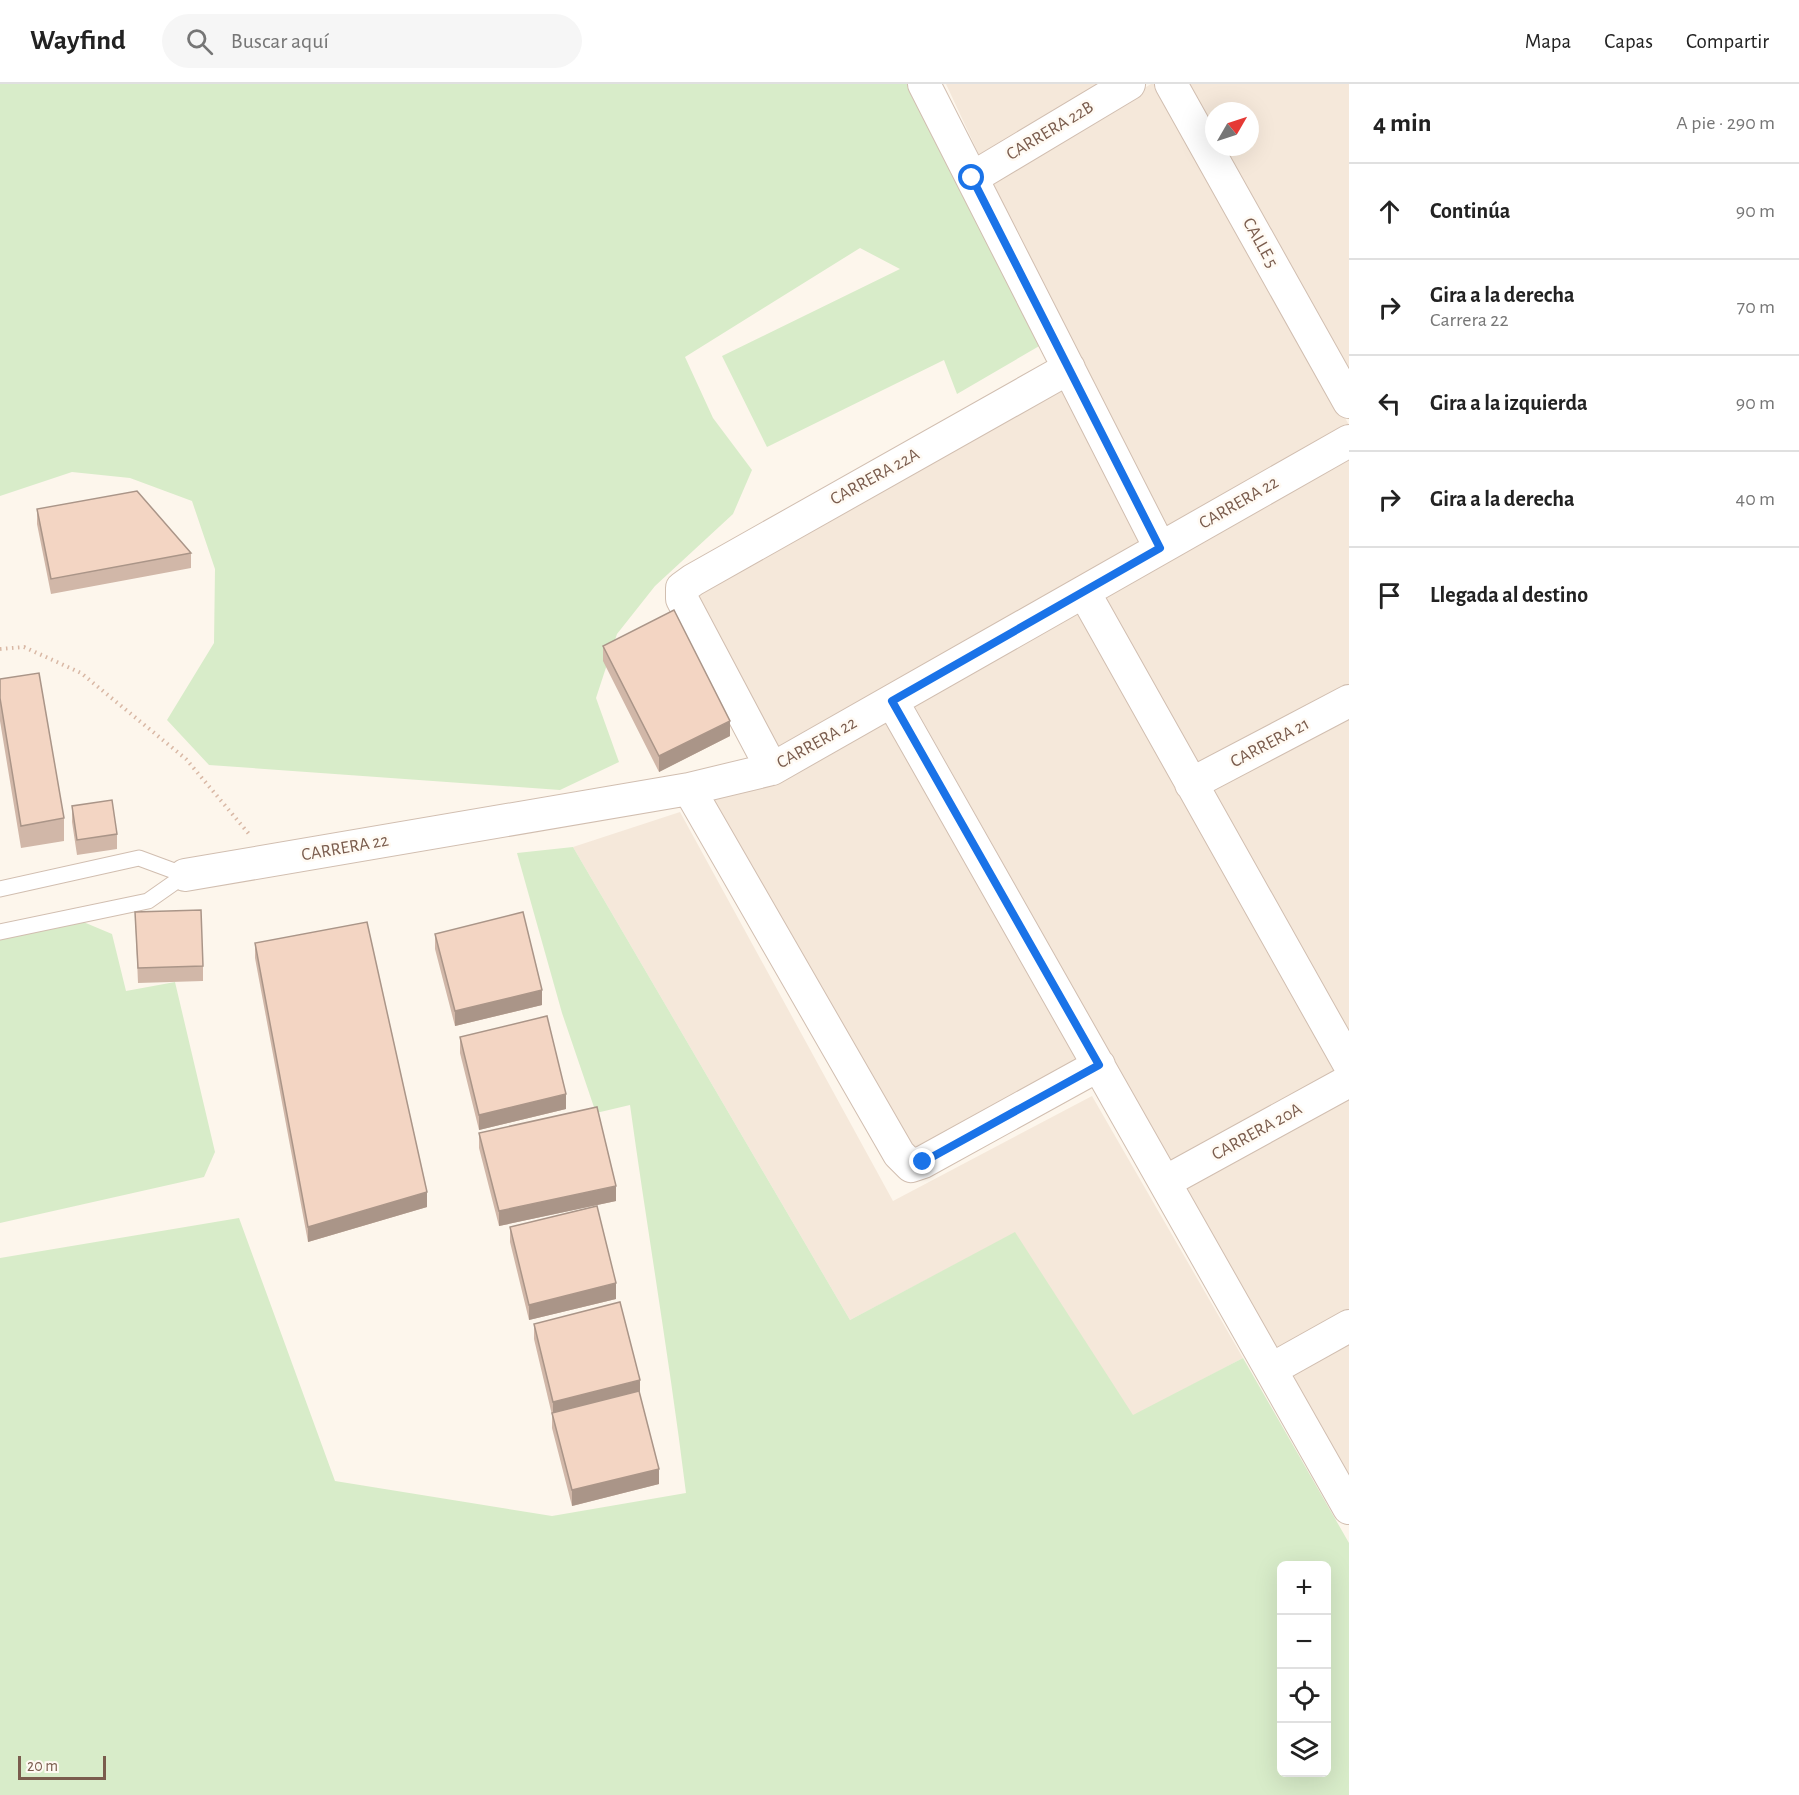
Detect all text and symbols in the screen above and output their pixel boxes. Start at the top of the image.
search box [162,14,582,68]
icon: search [183,25,216,58]
text: Wayfind [30,27,126,55]
text: Buscar aquí [231,30,329,52]
text: Mapa [1525,31,1571,52]
text: Capas [1604,31,1653,52]
text: Compartir [1686,31,1769,52]
street label: CARRERA 22B [1003,98,1097,164]
north arrow [1205,102,1259,156]
text: 4 min [1373,110,1432,136]
text: A pie · 290 m [1676,113,1775,133]
route start [958,164,984,190]
icon: ahead [1373,195,1406,228]
text: Continúa [1430,200,1510,222]
text: 90 m [1736,201,1775,221]
street label: CALLE 5 [1239,215,1281,271]
text: Gira a la derecha [1430,284,1575,306]
icon: right [1373,291,1406,324]
text: 70 m [1737,297,1775,317]
text: Carrera 22 [1430,310,1509,330]
icon: left [1373,387,1406,420]
text: Gira a la izquierda [1430,392,1588,414]
text: 90 m [1736,393,1775,413]
street label: CARRERA 22A [828,445,923,509]
street label: CARRERA 22 [1196,473,1282,533]
icon: right [1373,483,1406,516]
text: Gira a la derecha [1430,488,1575,510]
text: 40 m [1736,489,1775,509]
icon: arrive [1373,579,1406,612]
text: Llegada al destino [1430,584,1588,606]
street label: CARRERA 22 [774,714,860,772]
street label: CARRERA 21 [1228,715,1312,771]
street label: CARRERA 22 [300,831,390,865]
street label: CARRERA 20A [1209,1100,1306,1164]
route end [909,1148,935,1174]
map controls [1277,1561,1331,1777]
button: + [1277,1561,1331,1615]
button: − [1277,1615,1331,1669]
button: locate [1277,1669,1331,1723]
button: layers [1277,1723,1331,1777]
scale bar [18,1753,106,1780]
text: 20 m [27,1758,58,1774]

